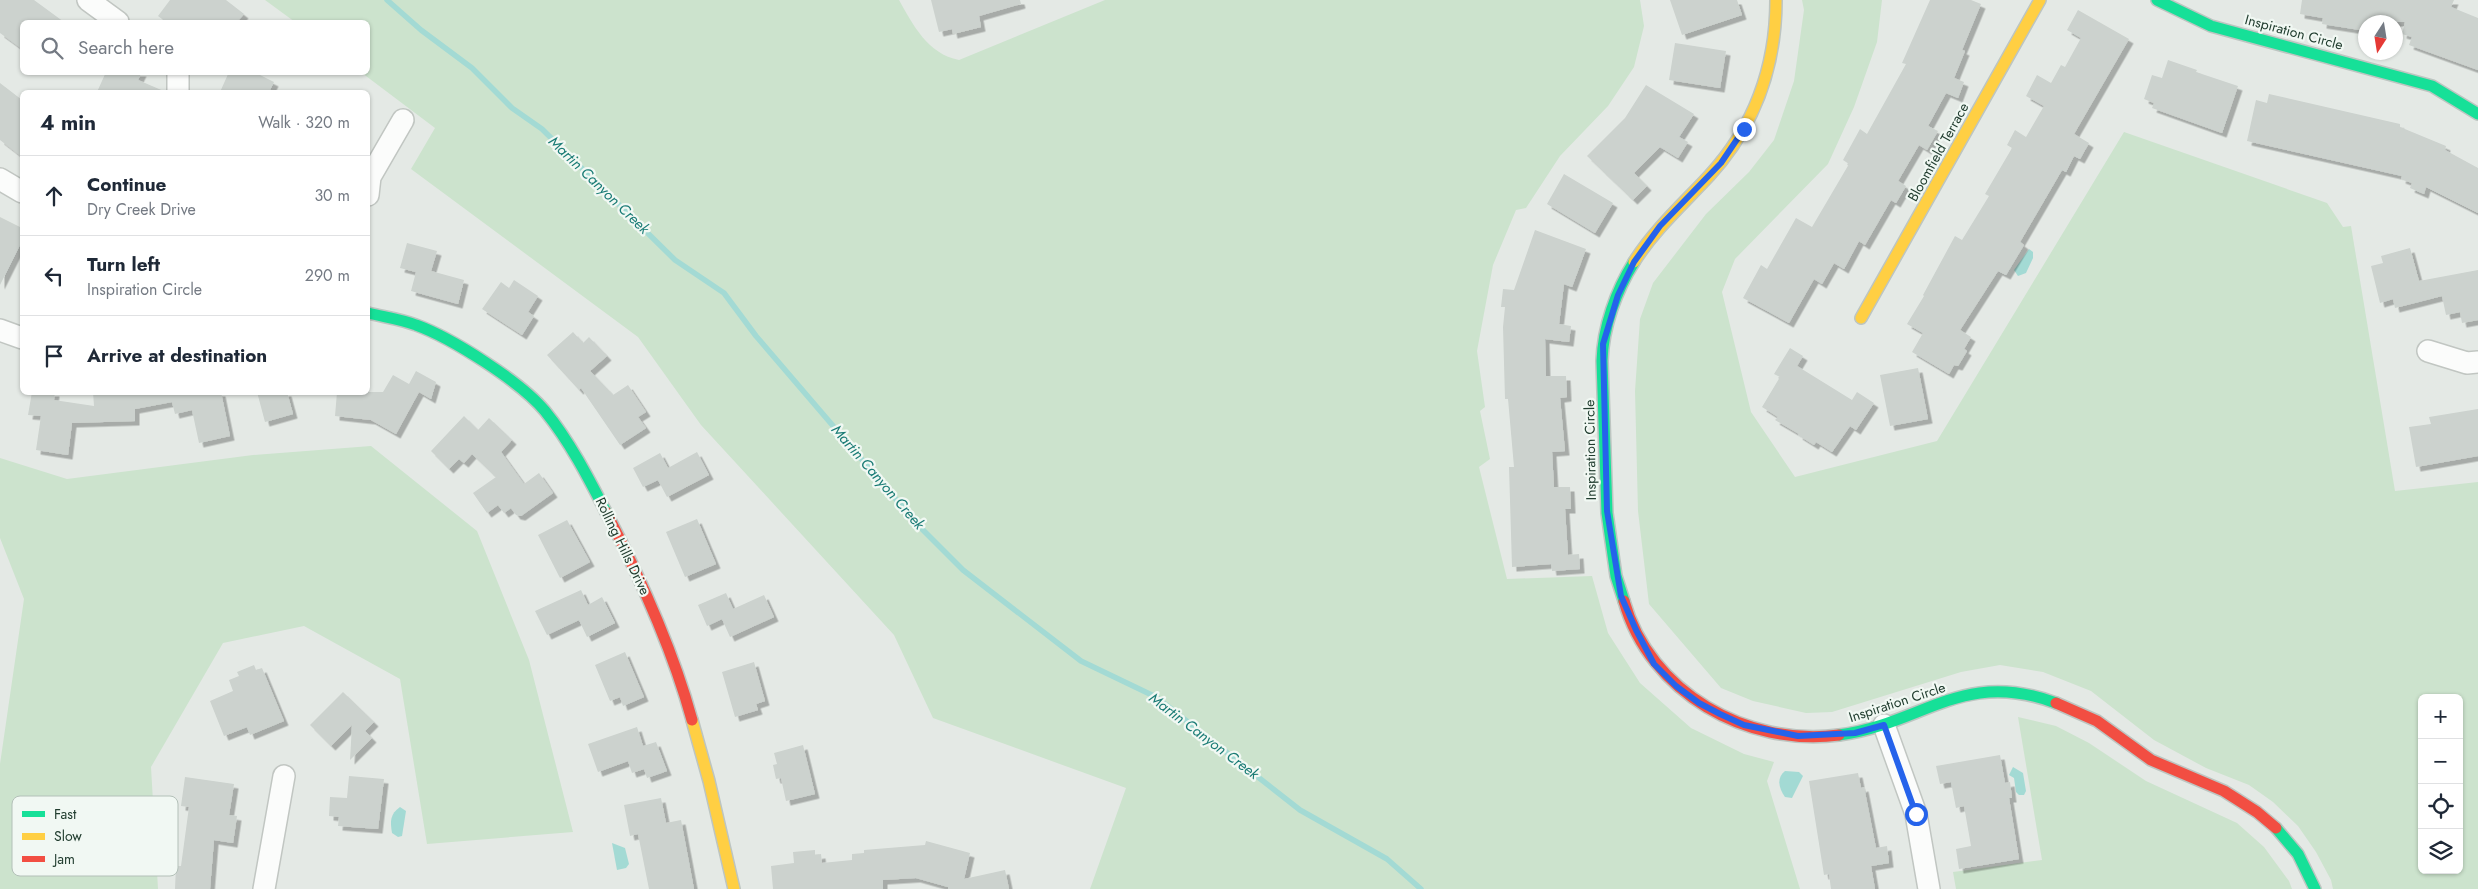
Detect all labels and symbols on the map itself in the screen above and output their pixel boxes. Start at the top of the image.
street label: Inspiration Circle [2243,9,2345,55]
north arrow [2358,15,2403,60]
street label: Bloomfield Terrace [1903,99,1973,205]
route end [1733,118,1756,141]
water label: Martin Canyon Creek [544,131,655,239]
street label: Inspiration Circle [1579,399,1601,501]
water label: Martin Canyon Creek [826,420,930,535]
street label: Rolling Hills Drive [591,494,655,598]
street label: Inspiration Circle [1846,677,1948,727]
water label: Martin Canyon Creek [1144,687,1264,785]
legend [12,796,178,876]
route start [1905,803,1928,826]
text: Fast [54,804,77,824]
text: Slow [54,826,82,846]
text: Jam [52,849,75,869]

